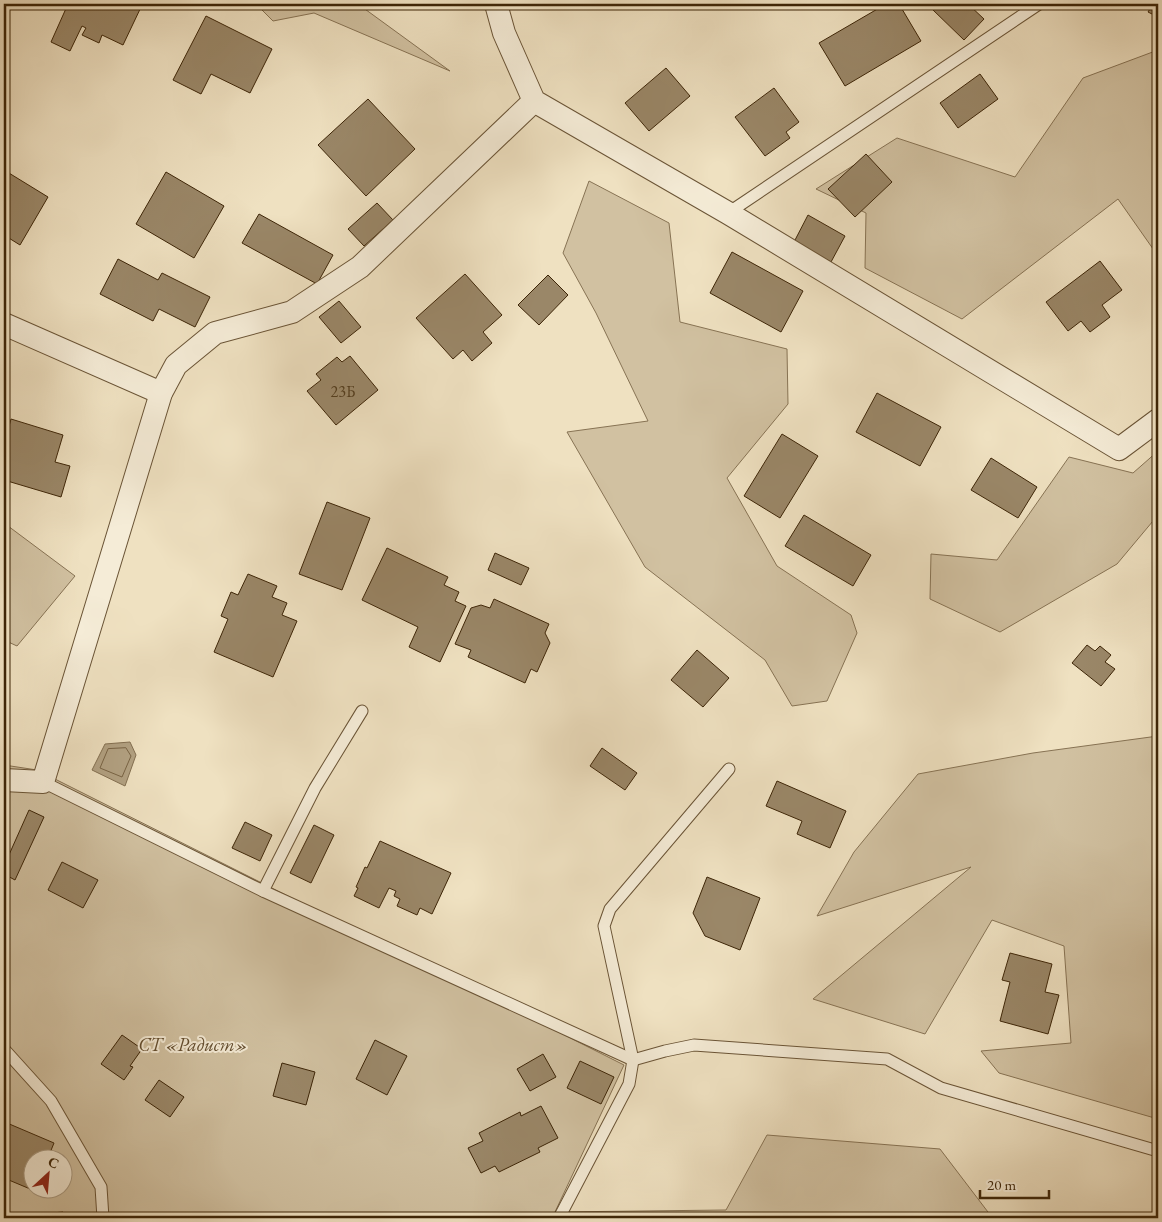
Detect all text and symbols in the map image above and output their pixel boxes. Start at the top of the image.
house number: 23Б [331,381,355,402]
park label: СТ «Радист» [138,1032,248,1057]
north arrow [22,1150,72,1200]
text: С [45,1152,62,1173]
scale bar [980,1167,1048,1199]
text: 20 m [987,1175,1016,1194]

